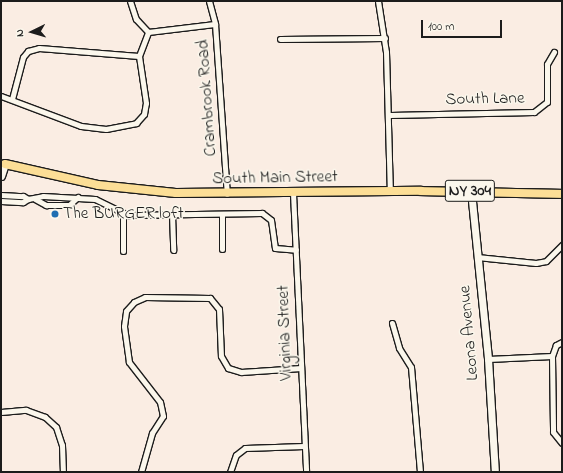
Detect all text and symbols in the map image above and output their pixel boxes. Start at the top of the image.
north arrow [12,12,52,52]
scale bar [423,12,504,38]
text: 100 m [428,18,455,36]
text: N [12,29,28,37]
street label: Crambrook Road [193,39,221,157]
street label: South Lane [445,88,525,110]
street label: South Main Street [212,167,338,189]
road number: NY 304 [444,177,496,205]
place label: The BURGER loft [63,204,184,224]
marker: The BURGER loft [50,209,60,219]
street label: Virginia Street [273,285,297,381]
street label: Leona Avenue [455,285,483,381]

